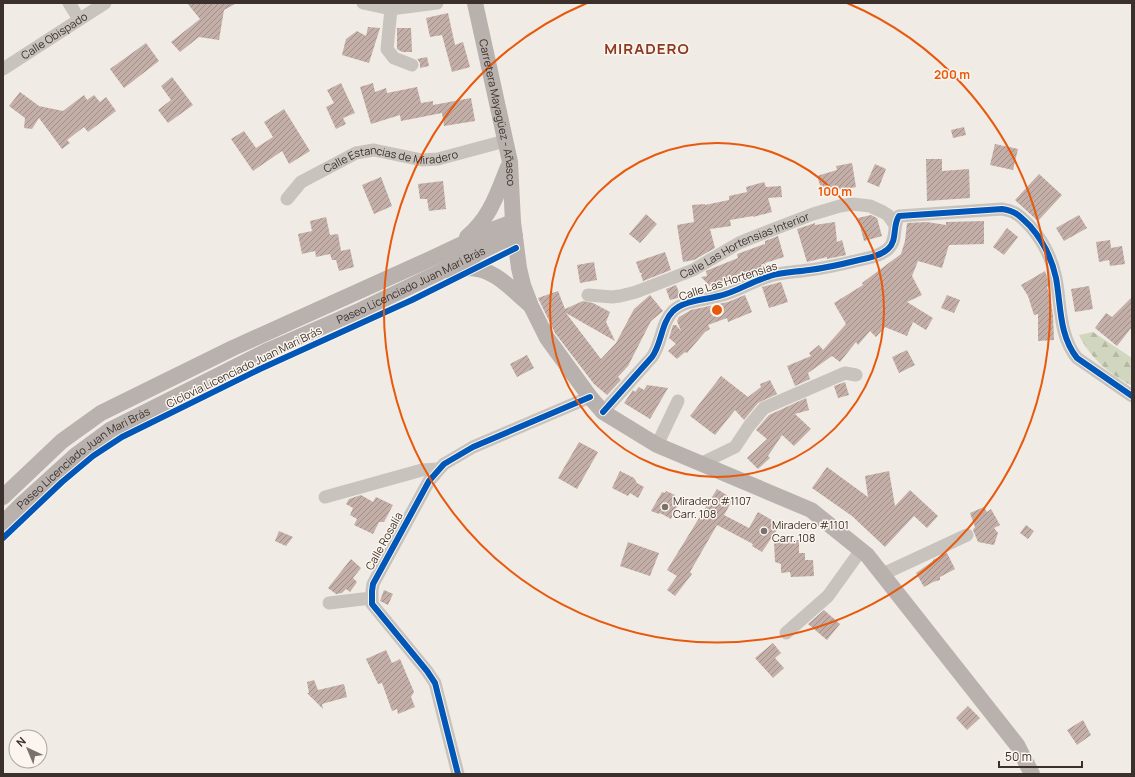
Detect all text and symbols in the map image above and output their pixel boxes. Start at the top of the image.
street label: Calle Obispado [18,8,90,62]
street label: Carretera Mayagüez - Añasco [476,37,519,187]
district label: MIRADERO [604,38,690,59]
text: 200 m [934,66,970,83]
street label: Calle Estancias de Miradero [320,142,460,176]
text: 100 m [818,183,852,200]
street label: Calle Las Hortensias Interior [677,210,811,280]
street label: Paseo Licenciado Juan Mari Brás [334,243,488,327]
street label: Calle Las Hortensias [677,259,779,303]
centre of rings [710,303,724,317]
street label: Ciclovía Licenciado Juan Mari Brás [163,322,324,411]
street label: Paseo Licenciado Juan Mari Brás [13,403,152,512]
place label: Miradero #1107 Carr. 108 [673,493,751,521]
marker: Miradero #1107 Carr. 108 [660,502,670,512]
street label: Calle Rosalía [361,509,406,573]
place label: Miradero #1101 Carr. 108 [772,517,849,545]
marker: Miradero #1101 Carr. 108 [759,526,769,536]
north arrow [8,729,48,769]
text: N [13,733,29,750]
scale bar [999,743,1082,769]
text: 50 m [1005,748,1032,765]

